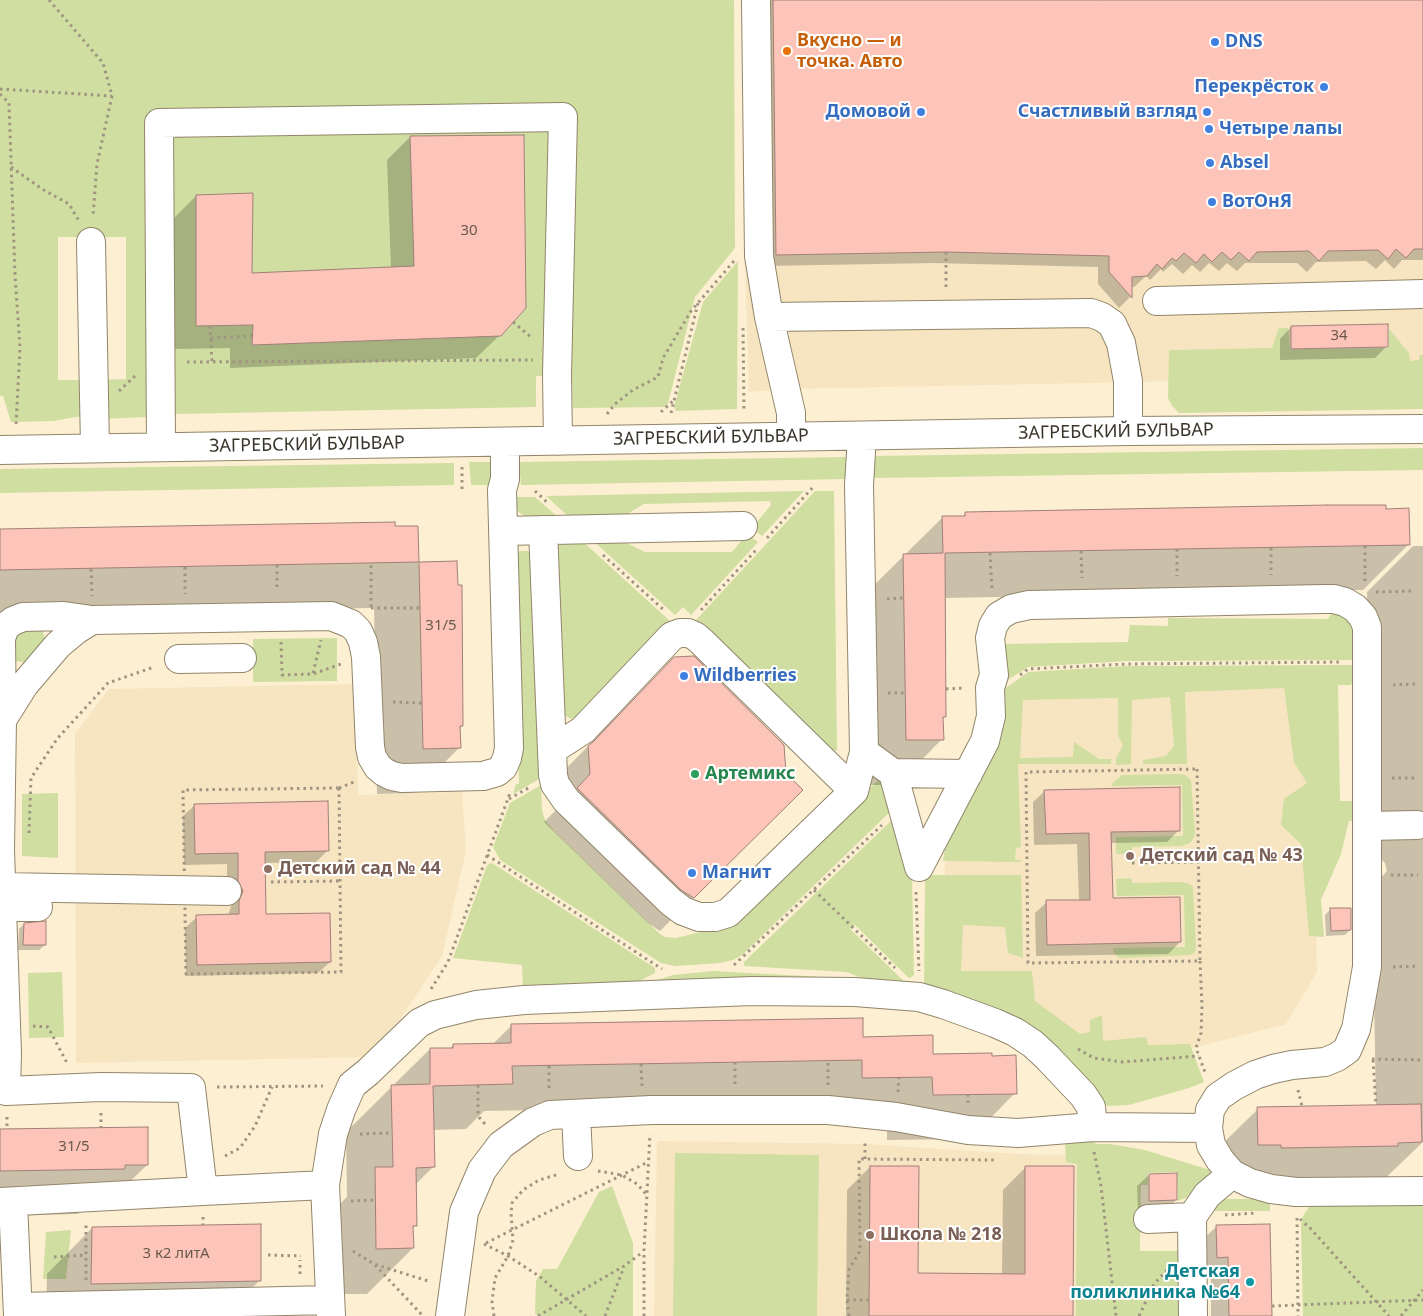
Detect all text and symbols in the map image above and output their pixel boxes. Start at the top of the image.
place label: Вкусно — и точка. Авто [797,30,903,72]
place label: DNS [1225,31,1263,53]
marker: DNS [1209,36,1221,48]
marker: Вкусно — и точка. Авто [781,45,793,57]
place label: Перекрёсток [1194,76,1314,98]
marker: Перекрёсток [1318,81,1330,93]
place label: Домовой [826,101,911,123]
place label: Счастливый взгляд [1018,101,1197,123]
marker: Домовой [915,106,927,118]
marker: Счастливый взгляд [1201,106,1213,118]
place label: Четыре лапы [1219,118,1342,140]
marker: Четыре лапы [1203,123,1215,135]
place label: Absel [1220,152,1269,174]
marker: Absel [1204,157,1216,169]
place label: ВотОнЯ [1222,191,1292,213]
marker: ВотОнЯ [1206,196,1218,208]
house number: 30 [460,222,478,240]
house number: 34 [1330,327,1348,345]
street label: ЗАГРЕБСКИЙ БУЛЬВАР [1018,419,1214,445]
street label: ЗАГРЕБСКИЙ БУЛЬВАР [613,425,809,451]
street label: ЗАГРЕБСКИЙ БУЛЬВАР [209,432,405,458]
house number: 31/5 [425,617,457,635]
place label: Wildberries [694,665,797,687]
marker: Wildberries [678,670,690,682]
place label: Артемикс [705,763,795,785]
marker: Артемикс [689,768,701,780]
place label: Детский сад № 43 [1140,845,1303,867]
marker: Детский сад № 43 [1124,850,1136,862]
place label: Детский сад № 44 [278,858,441,880]
place label: Магнит [702,862,771,884]
marker: Детский сад № 44 [262,863,274,875]
marker: Магнит [686,867,698,879]
house number: 31/5 [58,1138,90,1156]
place label: Школа № 218 [880,1224,1002,1246]
marker: Школа № 218 [864,1229,876,1241]
house number: 3 к2 литА [142,1245,210,1263]
place label: Детская поликлиника №64 [1070,1261,1240,1304]
marker: Детская поликлиника №64 [1244,1276,1256,1288]

